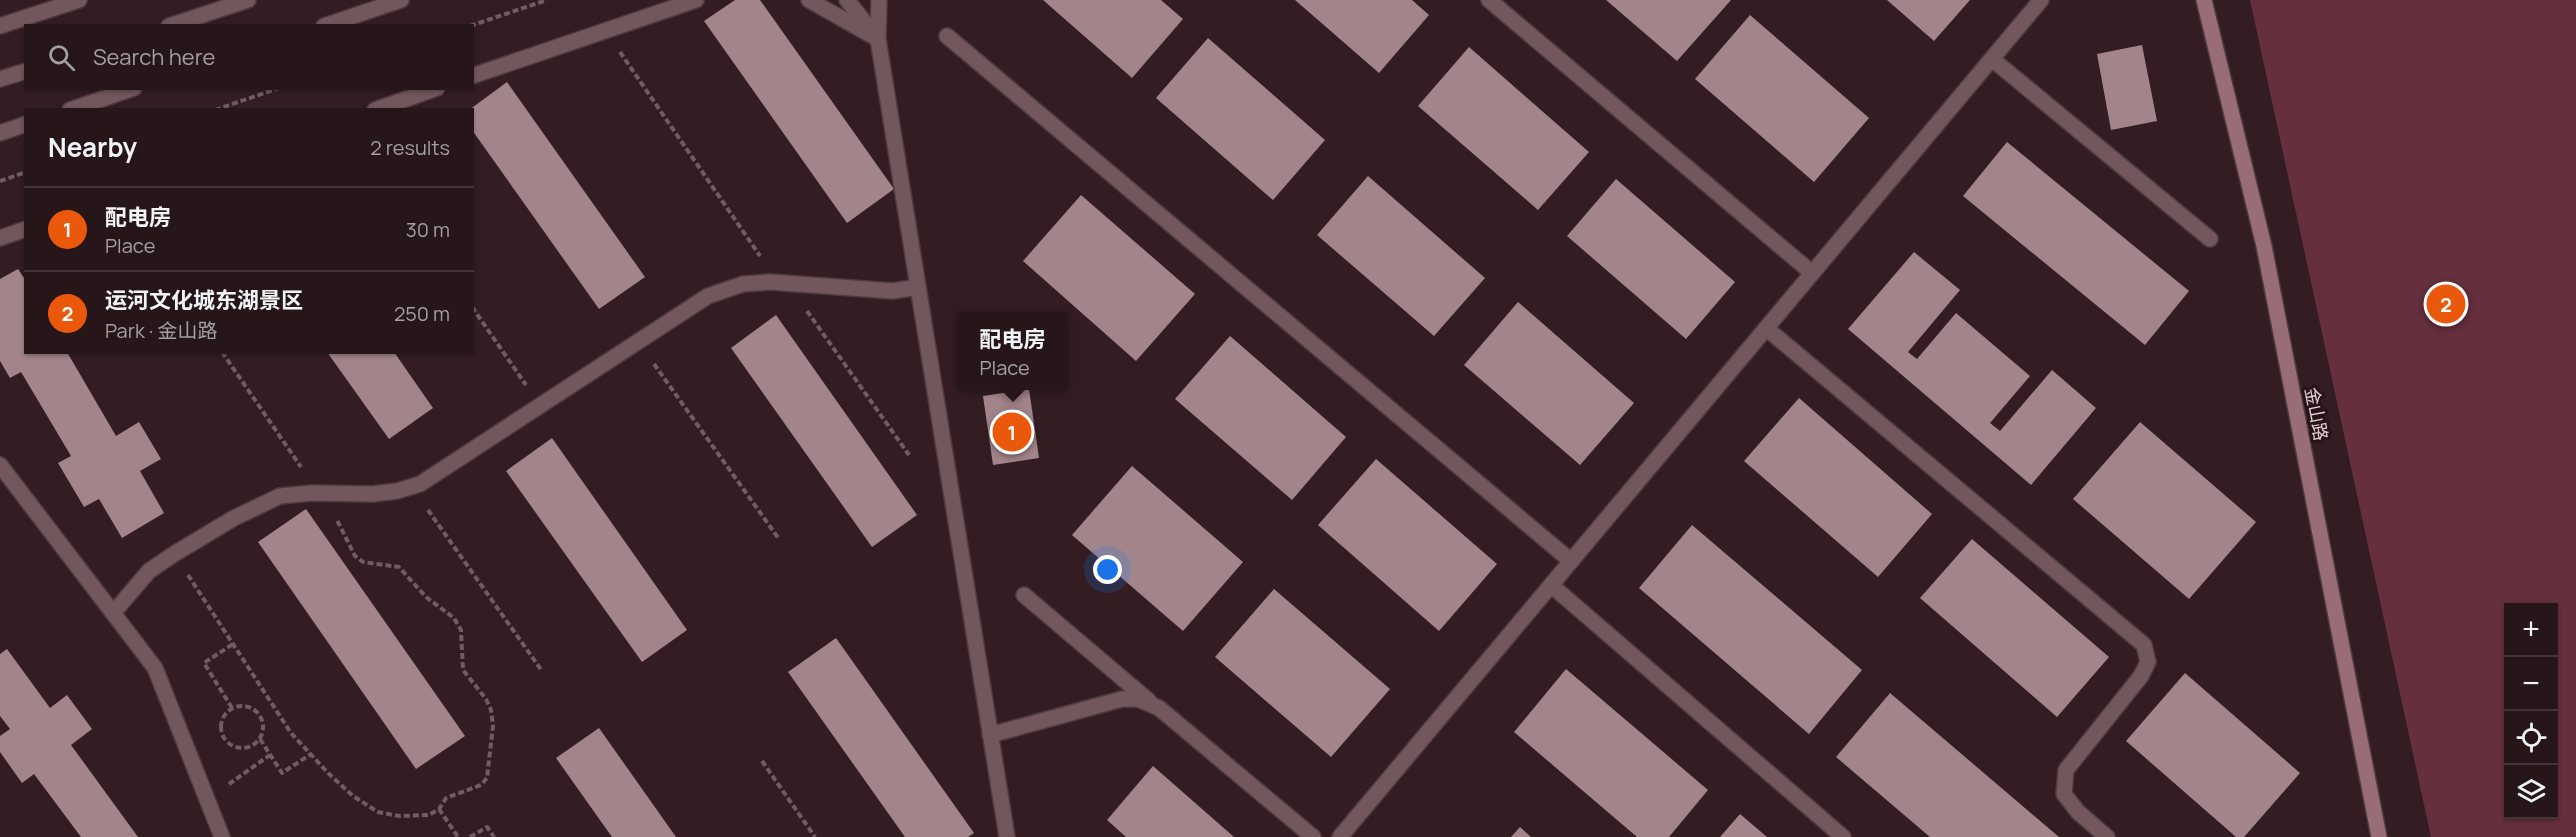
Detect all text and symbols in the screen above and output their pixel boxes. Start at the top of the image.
search box [24,24,474,90]
icon: search [45,41,78,74]
text: Search here [93,42,215,72]
text: Nearby [48,129,137,165]
text: 2 results [370,134,450,161]
text: 配电房 [105,202,171,232]
text: 1 [63,216,72,243]
text: 30 m [406,216,450,243]
text: Place [105,232,155,259]
pin: 2 [2426,282,2466,326]
text: 运河文化城东湖景区 [105,285,303,315]
text: 2 [62,300,73,327]
text: 250 m [394,300,450,327]
popup [957,312,1068,390]
text: Park · 金山路 [105,317,217,344]
text: 配电房 [979,324,1046,354]
text: Place [979,354,1030,381]
street label: 金山路 [2300,385,2334,443]
pin: 1 [992,410,1032,454]
your location [1093,555,1122,584]
map controls [2504,603,2558,819]
button: + [2504,603,2558,657]
button: − [2504,657,2558,711]
button: locate [2504,711,2558,765]
button: layers [2504,765,2558,819]

